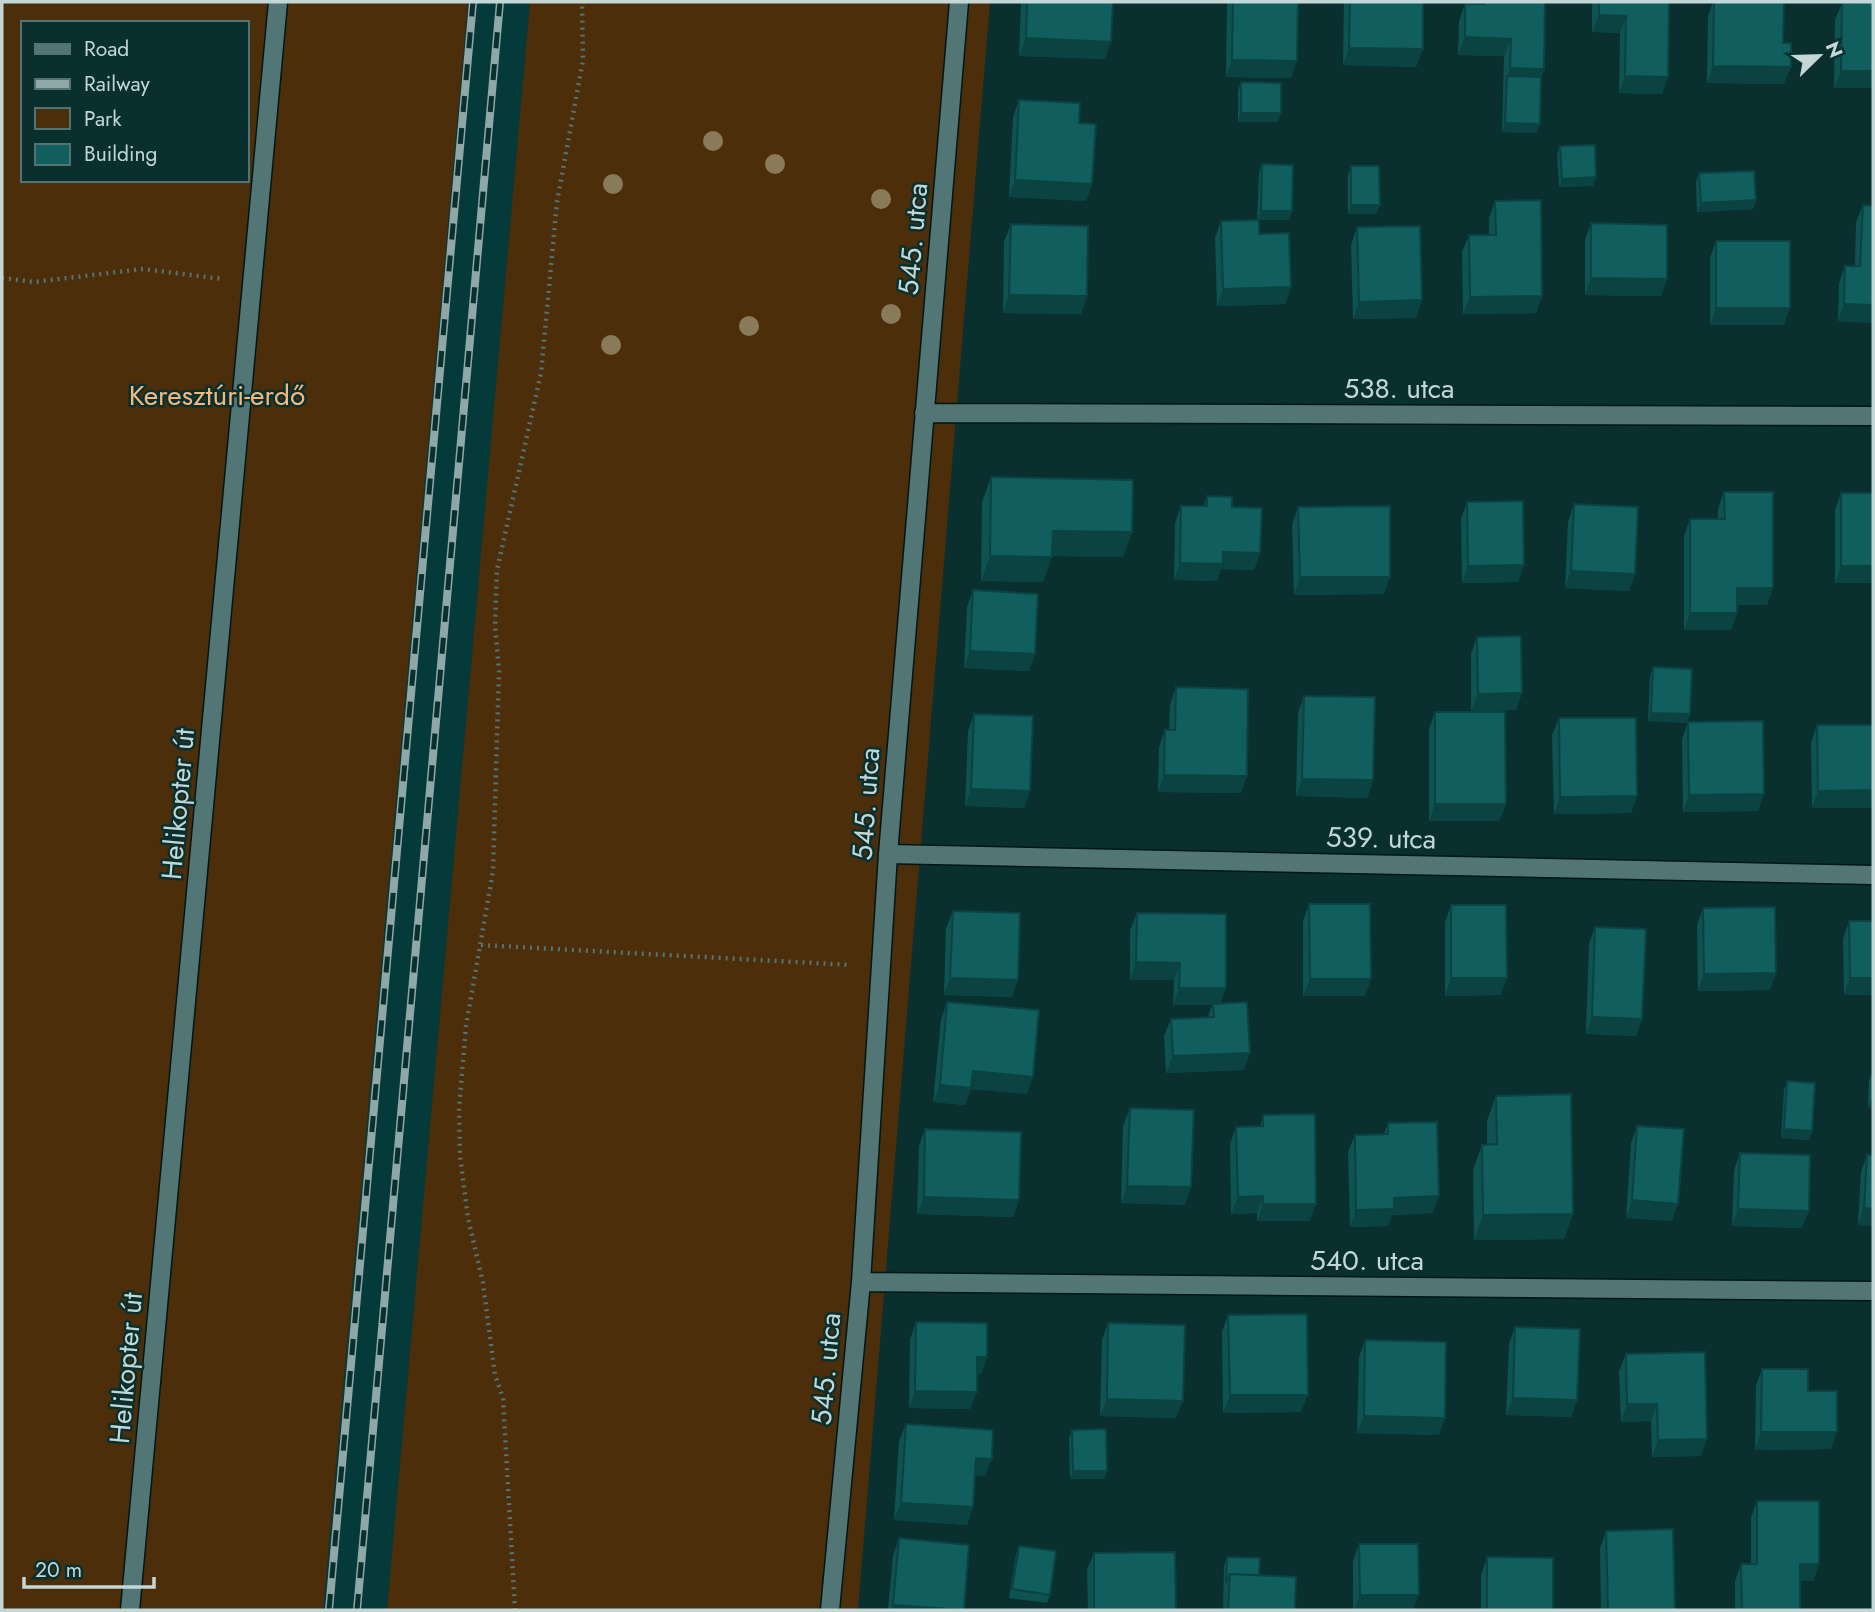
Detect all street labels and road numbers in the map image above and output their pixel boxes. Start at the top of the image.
street label: 545. utca [888,181,938,297]
street label: 538. utca [1343,368,1455,409]
street label: Helikopter út [151,726,205,881]
street label: 545. utca [842,746,890,862]
street label: 539. utca [1325,817,1437,859]
street label: 540. utca [1310,1240,1424,1281]
street label: Helikopter út [99,1290,153,1445]
street label: 545. utca [801,1311,851,1427]

